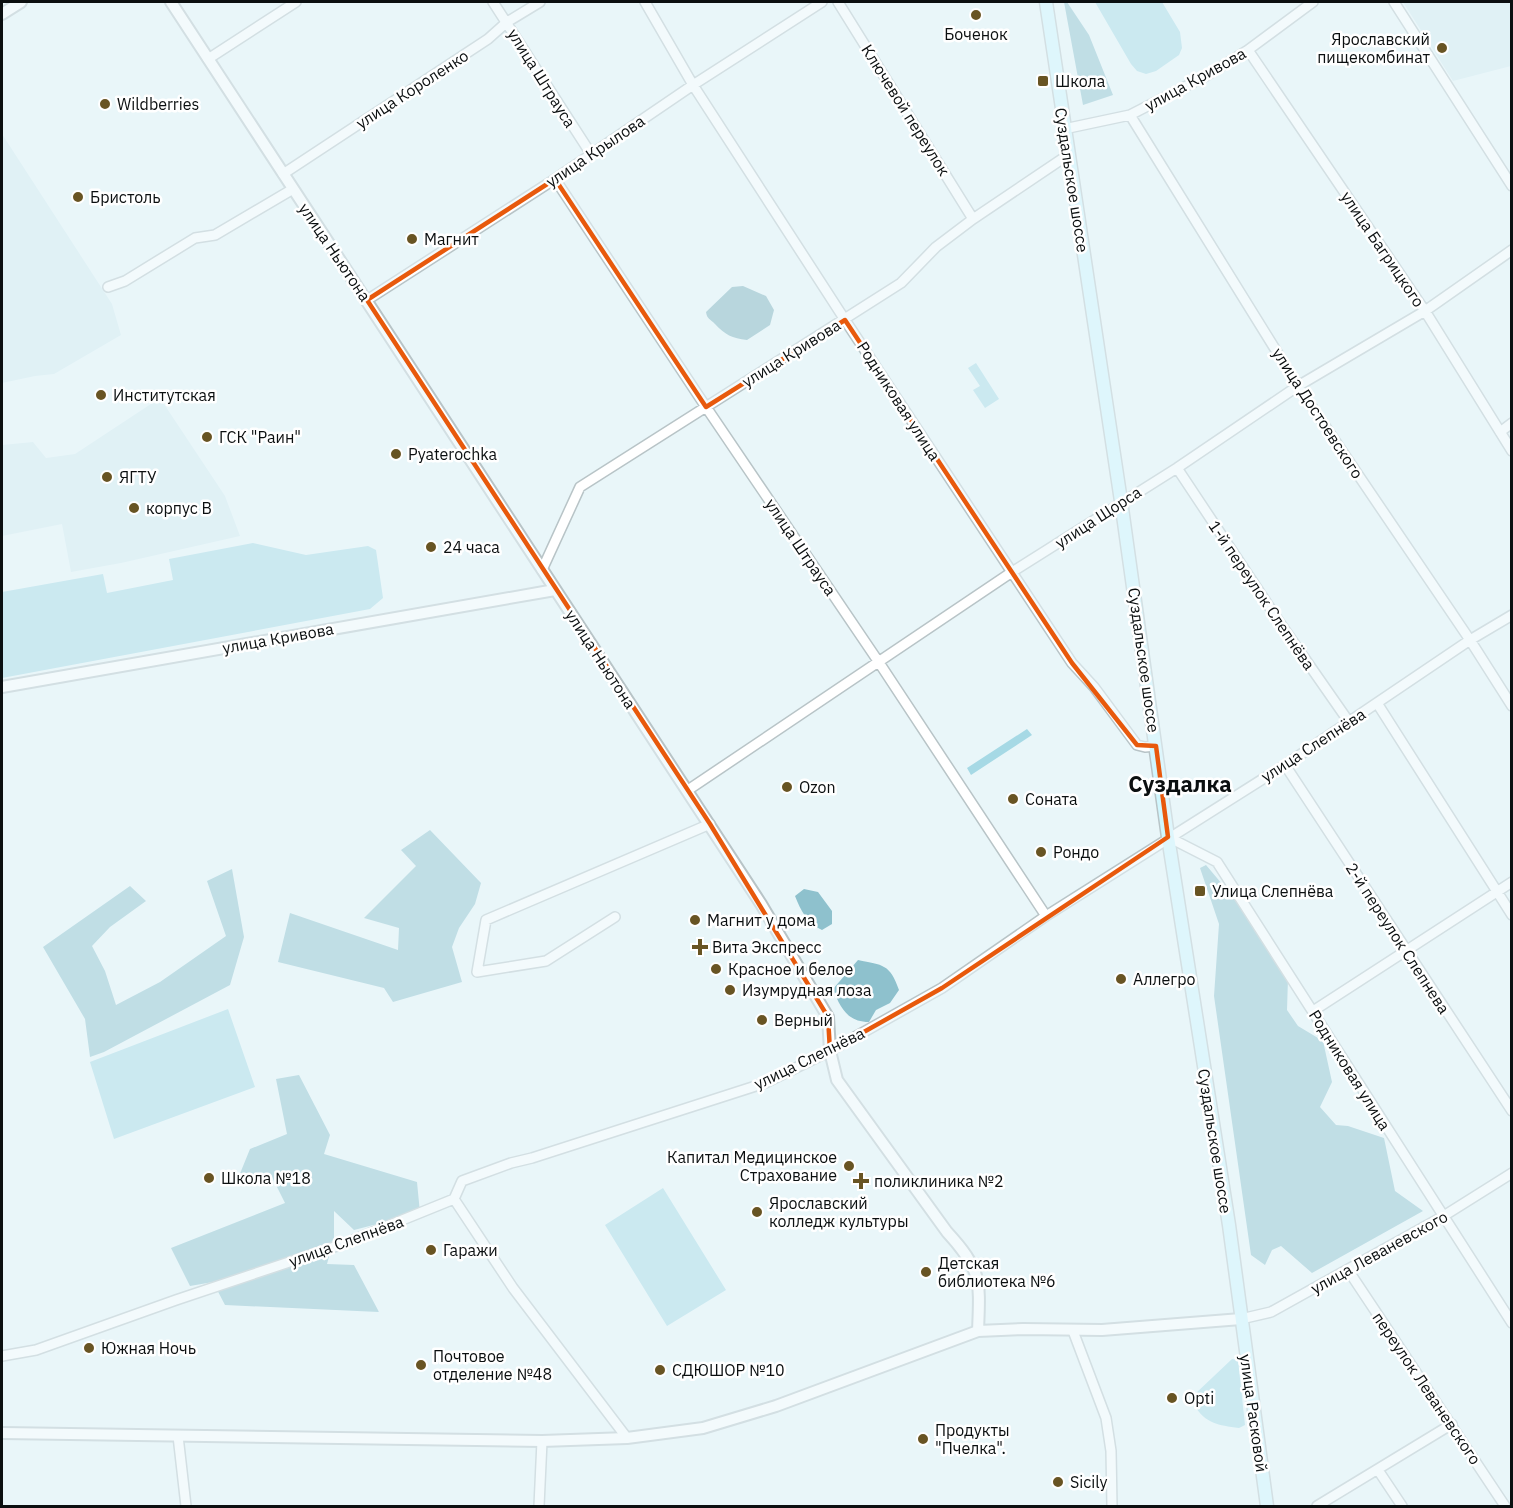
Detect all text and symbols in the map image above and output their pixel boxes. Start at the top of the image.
marker: Боченок [969,8,983,22]
place label: Боченок [944,24,1008,44]
street label: улица Штрауса [504,25,581,132]
place label: Ярославский пищекомбинат [1317,29,1430,67]
street label: Ключевой переулок [857,41,955,180]
marker: Ярославский пищекомбинат [1435,41,1449,55]
street label: улица Кривова [1141,43,1250,115]
street label: улица Короленко [352,45,472,133]
place label: Школа [1055,71,1106,91]
marker: Школа [1036,74,1050,88]
place label: Wildberries [117,94,199,114]
marker: Wildberries [98,97,112,111]
street label: Суздальское шоссе [1051,106,1093,254]
street label: улица Крылова [542,110,649,191]
place label: Бристоль [90,187,161,207]
street label: улица Багрицкого [1337,187,1429,311]
marker: Бристоль [71,190,85,204]
street label: улица Ньютона [295,199,375,305]
place label: Магнит [424,229,479,249]
marker: Магнит [405,232,419,246]
street label: улица Кривова [738,314,844,391]
street label: Родниковая улица [853,338,945,465]
street label: улица Достоевского [1268,344,1368,482]
place label: Институтская [113,385,216,405]
marker: Институтская [94,388,108,402]
place label: ГСК "Раин" [219,427,301,447]
marker: ГСК "Раин" [200,430,214,444]
place label: Pyaterochka [408,444,498,464]
marker: Pyaterochka [389,447,403,461]
place label: ЯГТУ [119,467,157,487]
marker: ЯГТУ [100,470,114,484]
street label: улица Щорса [1051,481,1145,552]
street label: улица Штрауса [761,495,841,600]
place label: корпус В [146,498,212,518]
marker: корпус В [127,501,141,515]
street label: 1-й переулок Слепнёва [1205,516,1320,674]
place label: 24 часа [443,537,500,557]
marker: 24 часа [424,540,438,554]
street label: Суздальское шоссе [1124,586,1164,734]
street label: улица Ньютона [561,606,641,713]
street label: улица Кривова [221,618,336,658]
street label: улица Слепнёва [1257,704,1369,786]
district label: Суздалка [1128,769,1232,798]
place label: Ozon [799,777,836,797]
marker: Ozon [780,780,794,794]
place label: Соната [1025,789,1078,809]
marker: Соната [1006,792,1020,806]
place label: Рондо [1053,842,1099,862]
marker: Рондо [1034,845,1048,859]
street label: 2-й переулок Слепнева [1342,859,1455,1018]
place label: Улица Слепнёва [1212,881,1334,901]
marker: Улица Слепнёва [1193,884,1207,898]
place label: Магнит у дома [707,910,816,930]
marker: Магнит у дома [688,913,702,927]
place label: Вита Экспресс [712,937,821,957]
marker: Вита Экспресс [693,940,707,954]
place label: Красное и белое [728,959,853,979]
marker: Красное и белое [709,962,723,976]
place label: Аллегро [1133,969,1196,989]
marker: Аллегро [1114,972,1128,986]
place label: Изумрудная лоза [742,980,872,1000]
marker: Изумрудная лоза [723,983,737,997]
street label: Родниковая улица [1305,1006,1395,1134]
place label: Верный [774,1010,833,1030]
marker: Верный [755,1013,769,1027]
street label: улица Слепнёва [750,1022,868,1093]
street label: Суздальское шоссе [1194,1067,1236,1215]
place label: Капитал Медицинское Страхование [667,1147,837,1185]
marker: Капитал Медицинское Страхование [842,1159,856,1173]
place label: Школа №18 [221,1168,311,1188]
marker: Школа №18 [202,1171,216,1185]
place label: поликлиника №2 [874,1171,1004,1191]
marker: поликлиника №2 [852,1172,870,1190]
place label: Ярославский колледж культуры [769,1193,908,1231]
marker: Ярославский колледж культуры [750,1205,764,1219]
street label: улица Леваневского [1307,1206,1451,1298]
street label: улица Слепнёва [286,1211,407,1271]
place label: Гаражи [443,1240,498,1260]
marker: Гаражи [424,1243,438,1257]
place label: Детская библиотека №6 [938,1253,1056,1291]
marker: Детская библиотека №6 [919,1265,933,1279]
street label: переулок Леваневского [1368,1308,1486,1468]
place label: Южная Ночь [101,1338,196,1358]
marker: Южная Ночь [82,1341,96,1355]
place label: Почтовое отделение №48 [433,1346,552,1384]
street label: улица Расковой [1236,1353,1272,1473]
marker: Почтовое отделение №48 [414,1358,428,1372]
place label: СДЮШОР №10 [672,1360,785,1380]
marker: СДЮШОР №10 [653,1363,667,1377]
place label: Opti [1184,1388,1214,1408]
marker: Opti [1165,1391,1179,1405]
place label: Продукты "Пчелка". [935,1420,1010,1458]
marker: Продукты "Пчелка". [916,1432,930,1446]
place label: Sicily [1070,1472,1108,1492]
marker: Sicily [1051,1475,1065,1489]

